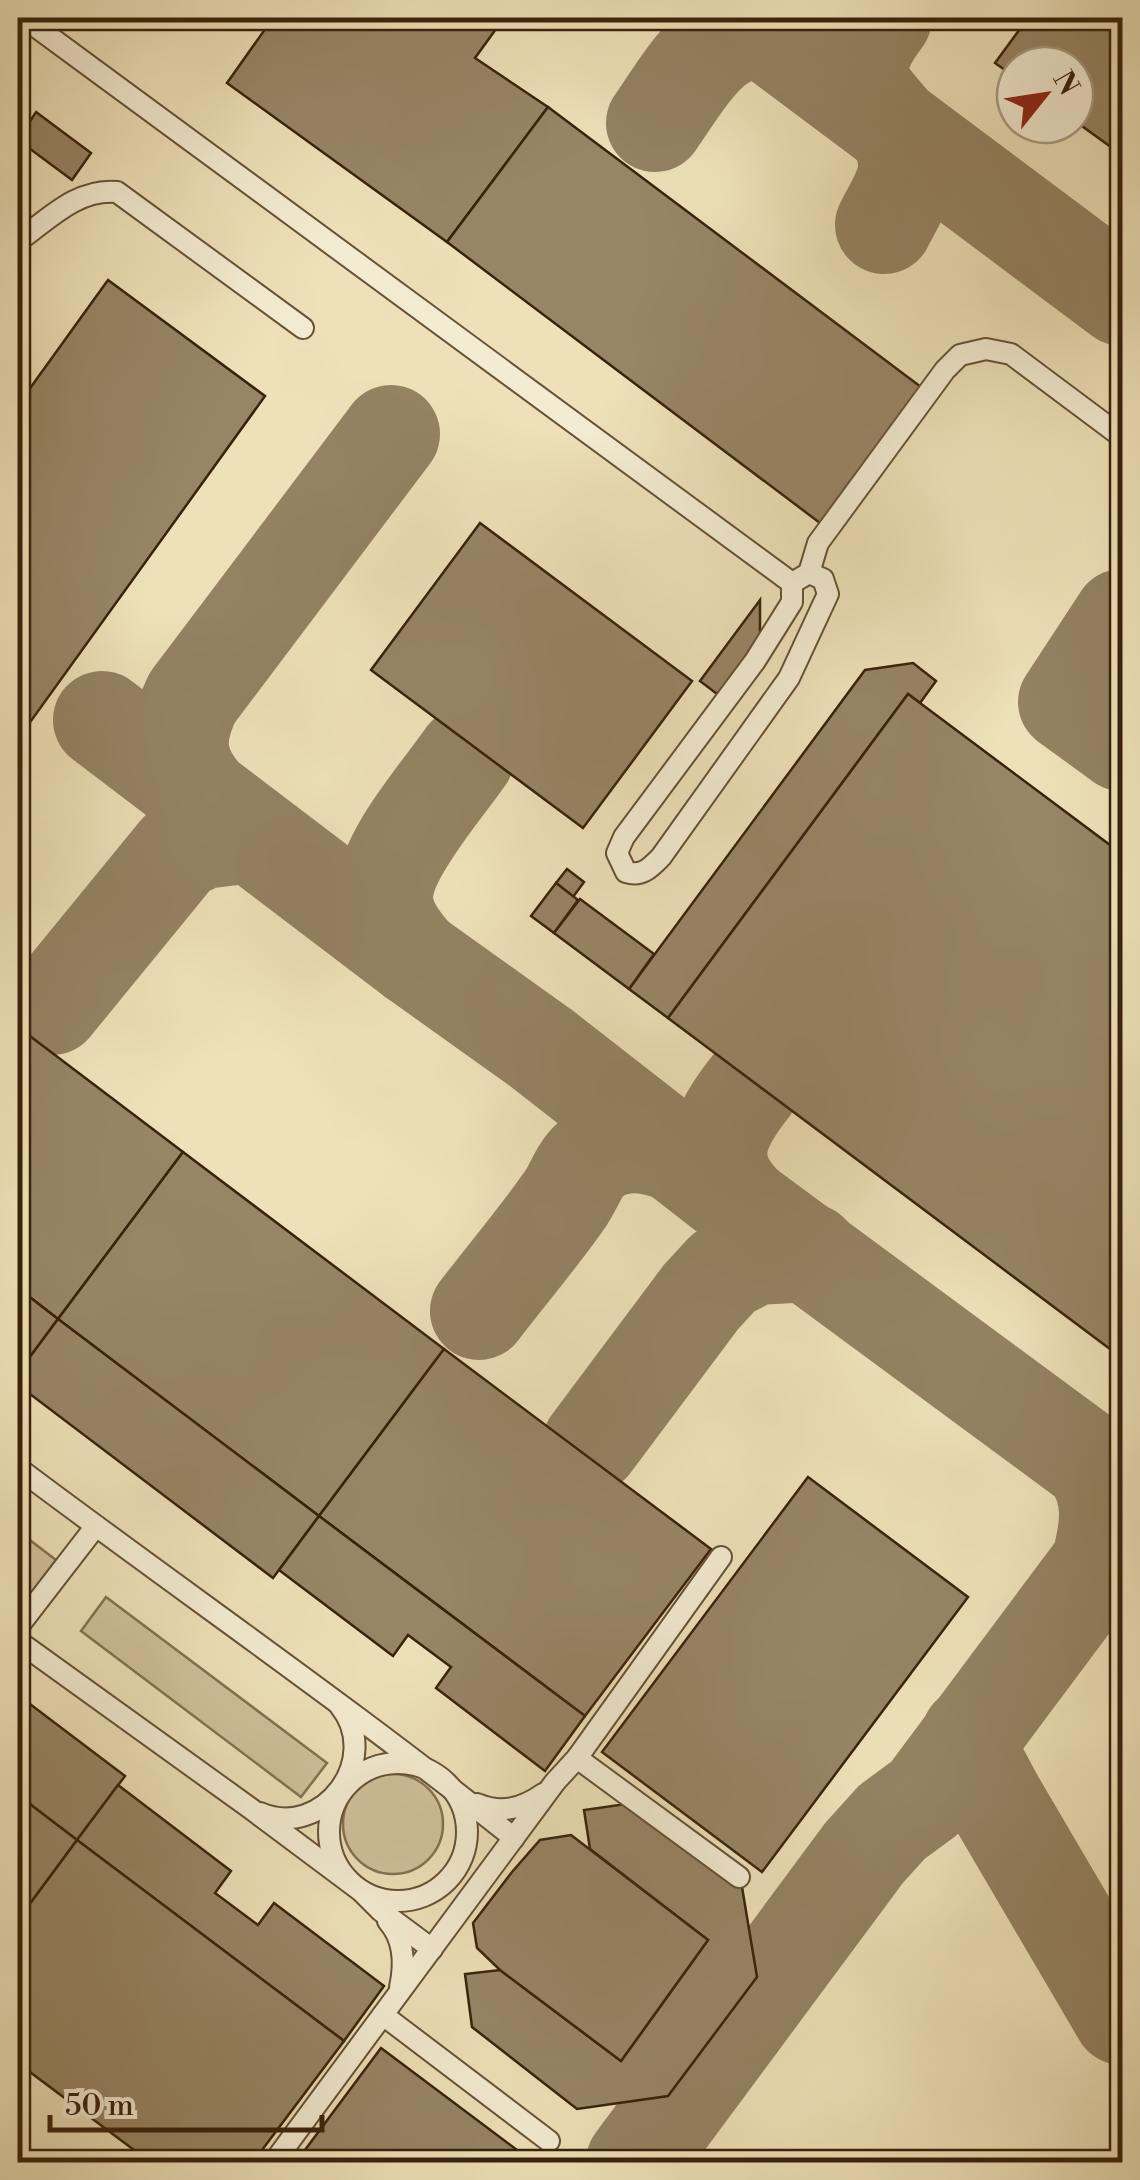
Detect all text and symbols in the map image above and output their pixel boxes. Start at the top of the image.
north arrow [995,45,1095,145]
text: N [1045,65,1086,102]
scale bar [50,2070,322,2132]
text: 50 m [65,2087,134,2125]

